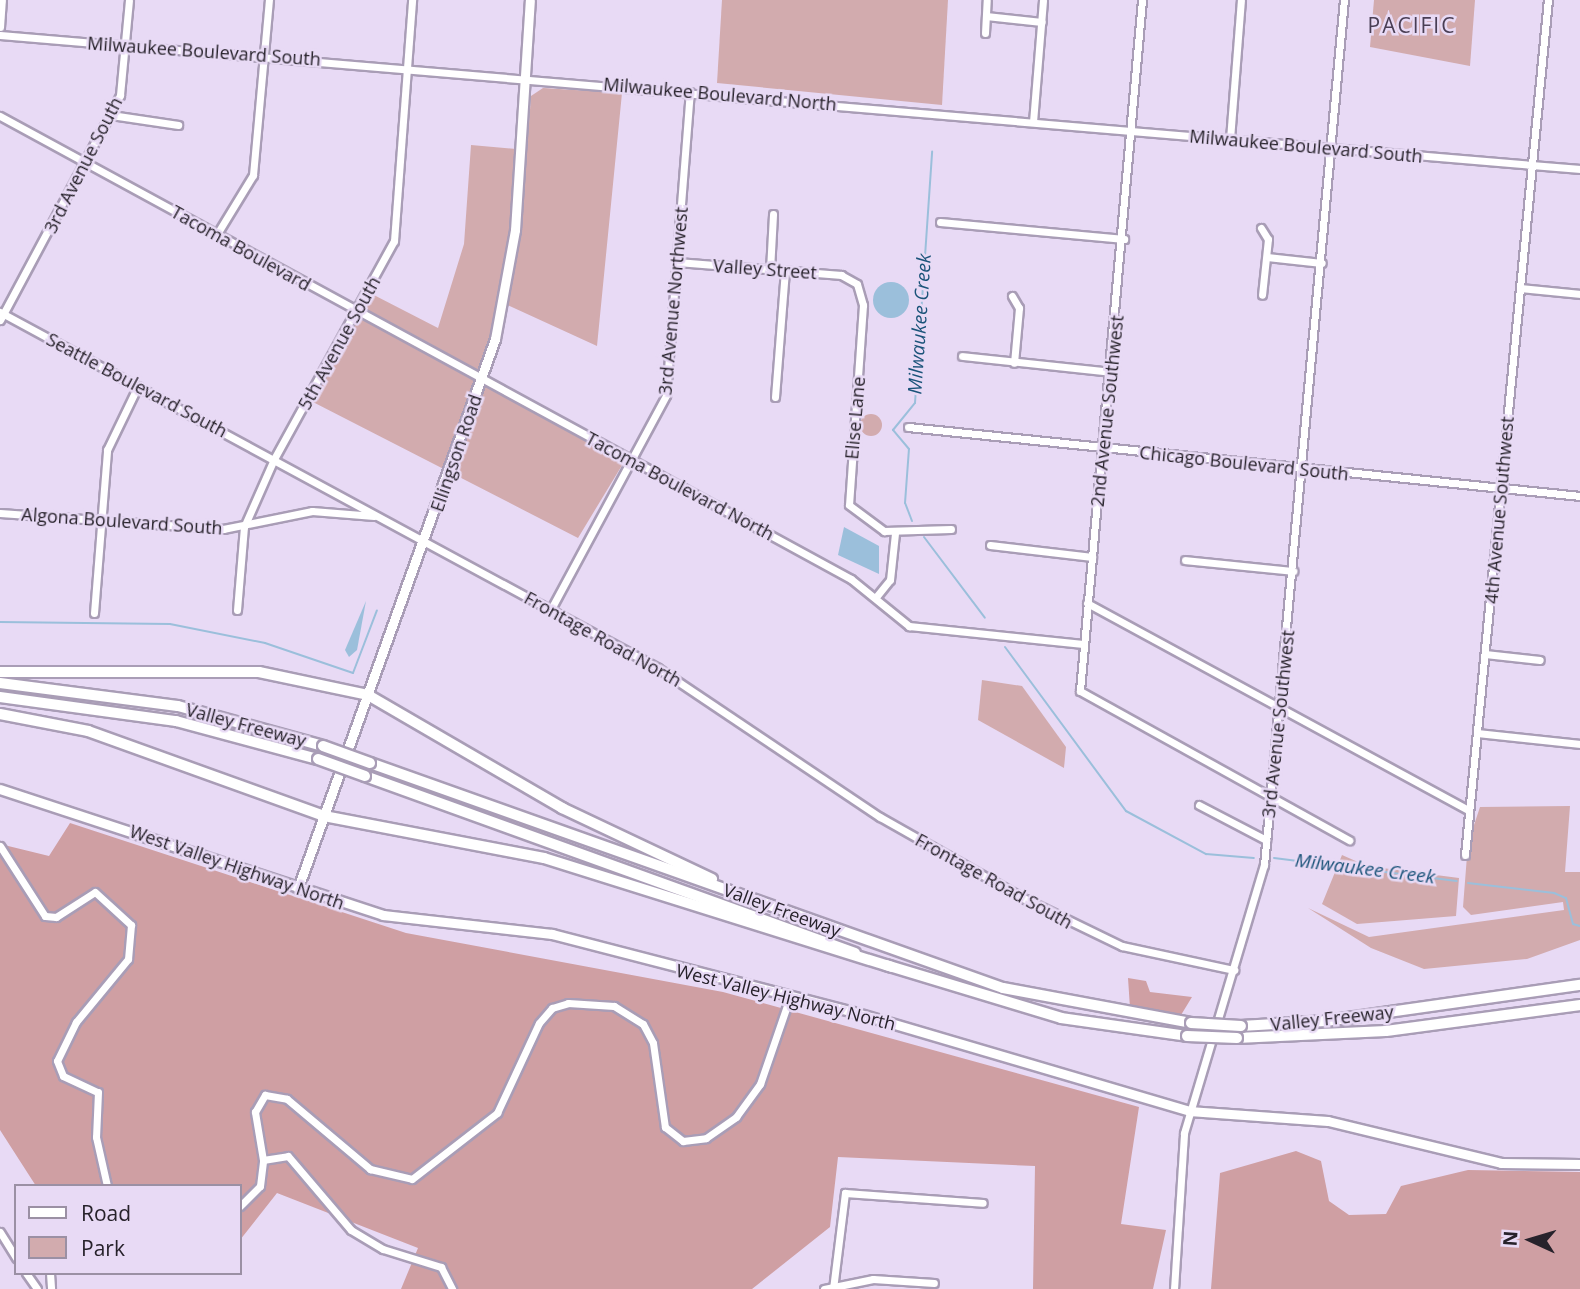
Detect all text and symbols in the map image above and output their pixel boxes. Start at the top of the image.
district label: PACIFIC [1368,12,1456,38]
street label: Milwaukee Boulevard South [87,32,321,70]
street label: Milwaukee Boulevard North [603,73,837,115]
street label: 3rd Avenue South [39,93,127,237]
street label: Milwaukee Boulevard South [1189,125,1423,167]
street label: Tacoma Boulevard [167,201,315,295]
street label: 3rd Avenue Northwest [654,206,692,396]
water label: Milwaukee Creek [904,253,936,395]
street label: Valley Street [712,255,818,283]
street label: 5th Avenue South [293,273,385,413]
street label: 2nd Avenue Southwest [1086,314,1128,508]
street label: Seattle Boulevard South [43,328,231,442]
street label: Elise Lane [841,376,869,460]
street label: Ellingson Road [426,392,486,514]
street label: 4th Avenue Southwest [1480,415,1518,605]
street label: Tacoma Boulevard North [582,427,778,545]
street label: Chicago Boulevard South [1138,441,1350,485]
street label: Algona Boulevard South [21,503,223,539]
street label: Frontage Road North [521,587,685,691]
street label: 3rd Avenue Southwest [1257,629,1299,819]
street label: Valley Freeway [184,699,308,751]
street label: West Valley Highway North [127,820,347,914]
street label: Frontage Road South [912,829,1076,933]
water label: Milwaukee Creek [1294,849,1436,889]
street label: Valley Freeway [720,879,844,941]
street label: West Valley Highway North [674,959,898,1035]
street label: Valley Freeway [1269,1001,1395,1035]
legend [14,1184,242,1275]
text: Road [81,1199,131,1227]
north arrow [1496,1205,1566,1275]
text: N [1497,1230,1524,1247]
text: Park [81,1234,125,1262]

